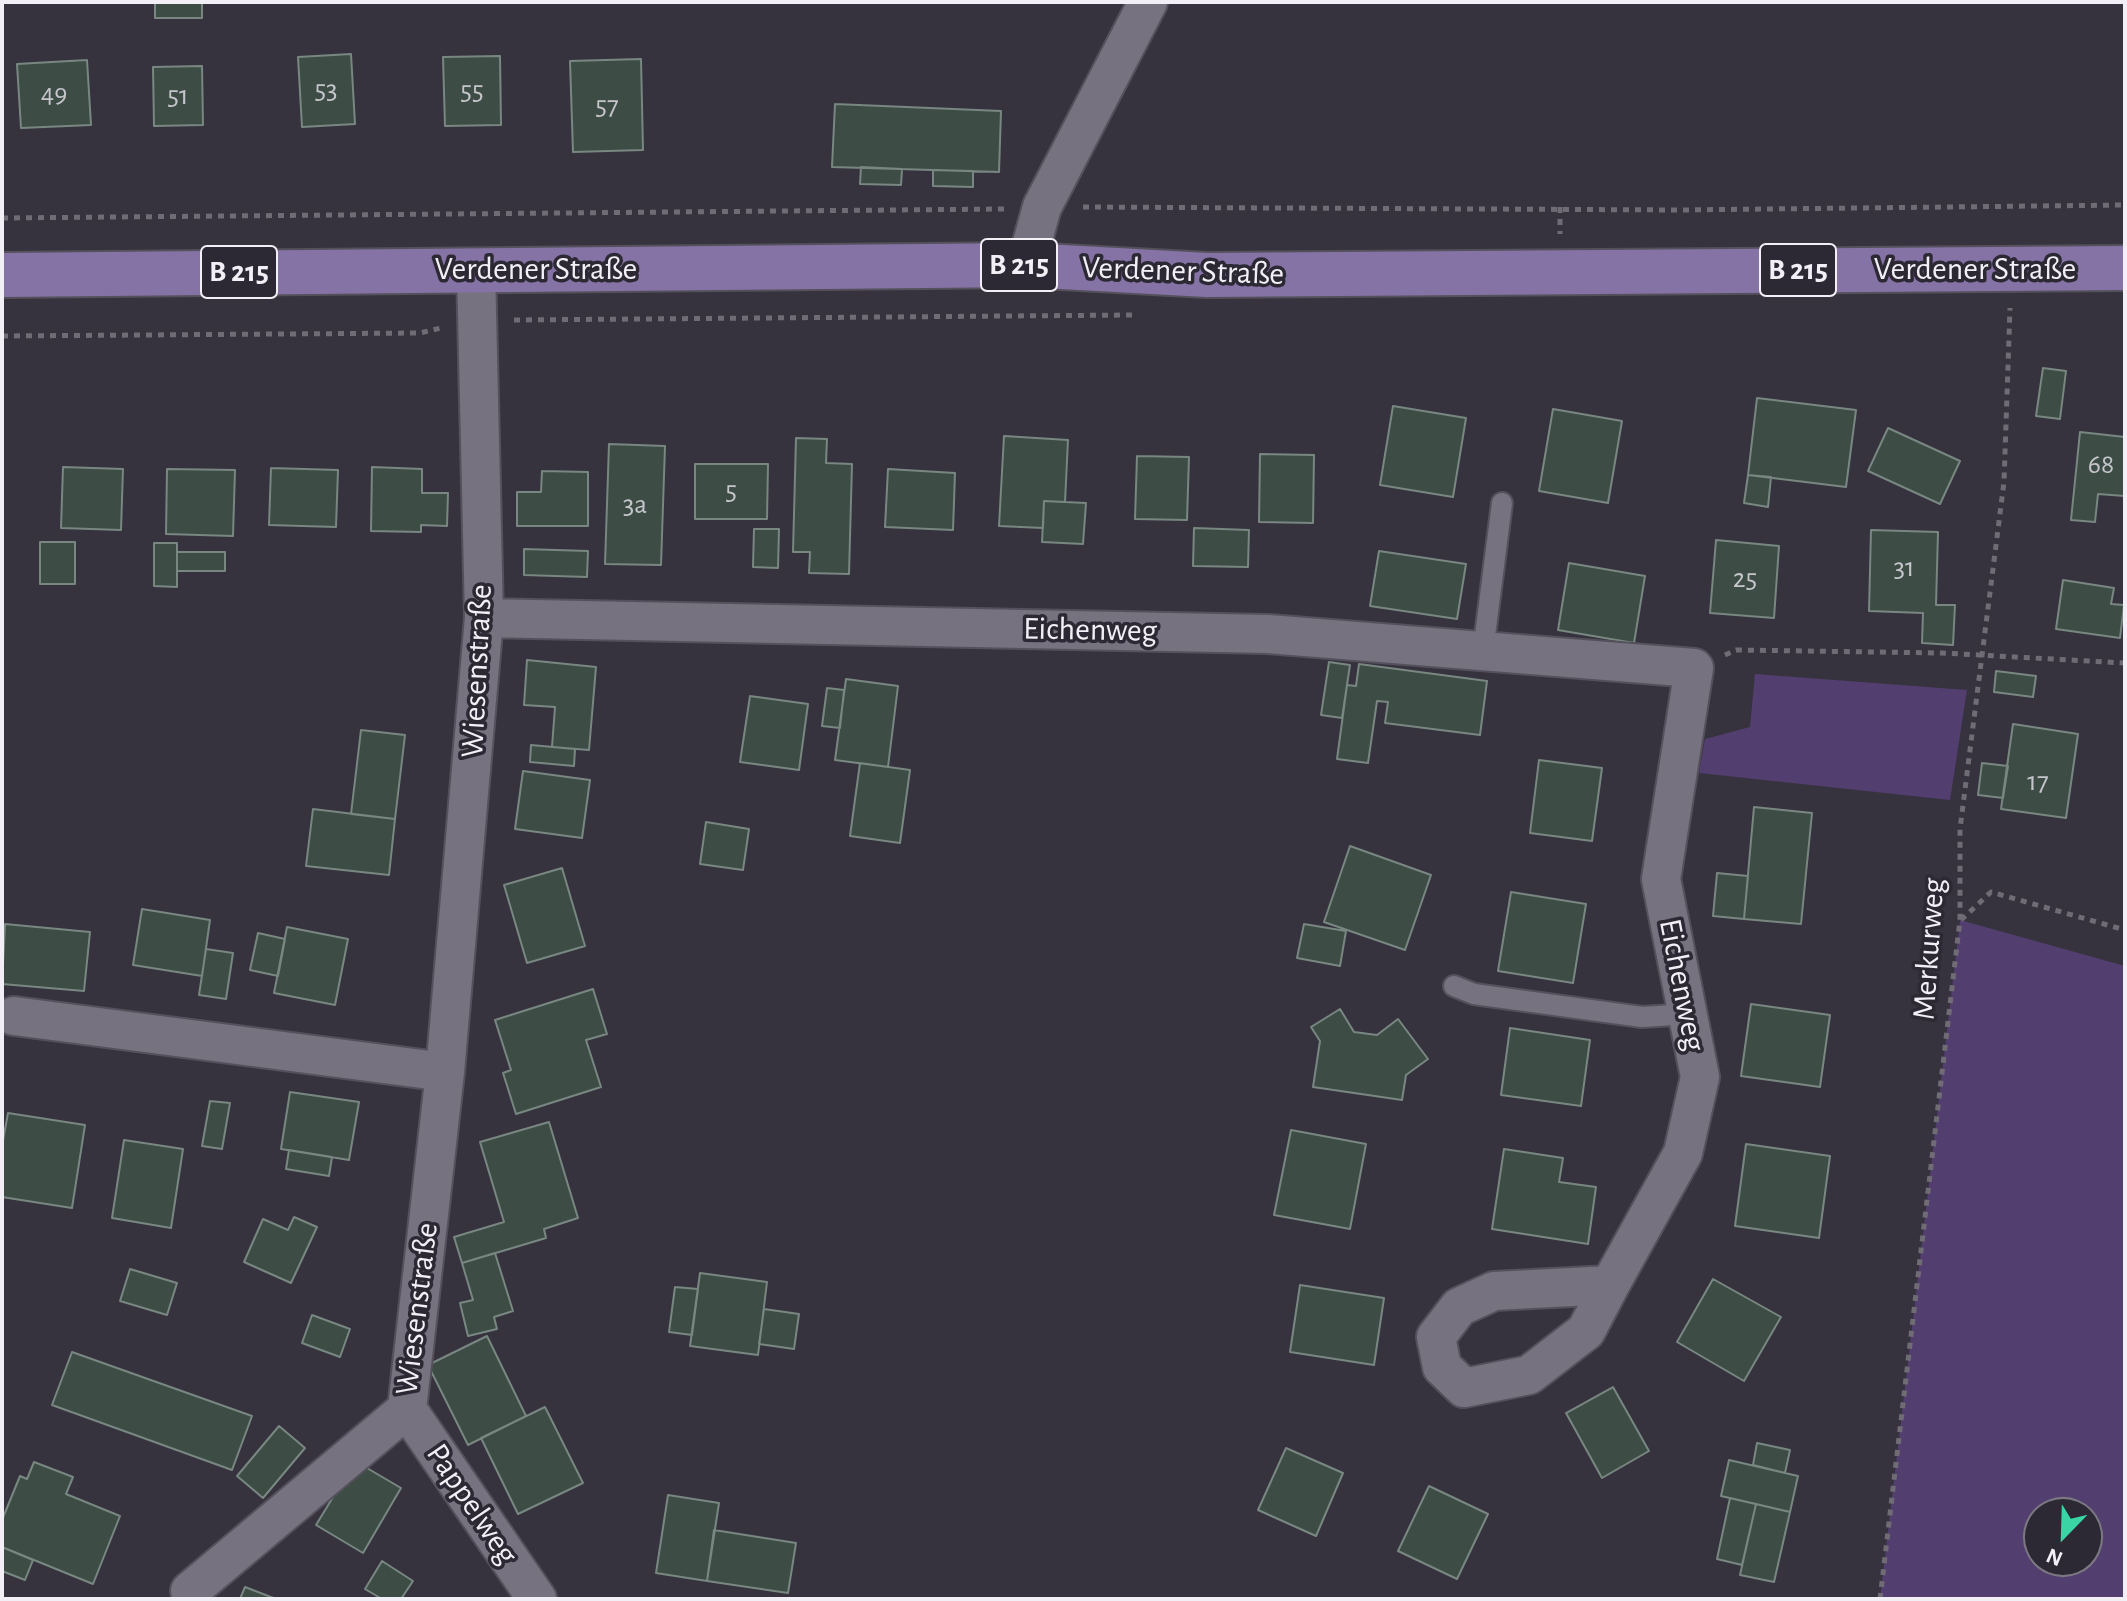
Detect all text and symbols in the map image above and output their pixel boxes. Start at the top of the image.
house number: 53 [314,73,338,107]
house number: 55 [460,74,484,108]
house number: 49 [41,77,67,111]
house number: 51 [167,79,189,113]
house number: 57 [595,89,619,123]
road number: B 215 [981,239,1057,291]
road number: B 215 [1760,244,1836,296]
road number: B 215 [201,246,277,298]
street label: Verdener Straße [1081,248,1285,294]
street label: Verdener Straße [435,250,637,288]
street label: Verdener Straße [1874,250,2076,288]
house number: 68 [2088,448,2114,482]
house number: 5 [725,474,737,508]
house number: 3a [623,488,647,522]
house number: 31 [1893,551,1915,585]
house number: 25 [1733,562,1757,596]
street label: Wiesenstraße [453,583,501,759]
street label: Eichenweg [1023,610,1157,650]
house number: 17 [2027,765,2049,799]
street label: Merkurweg [1905,877,1953,1021]
street label: Eichenweg [1650,916,1714,1054]
street label: Wiesenstraße [387,1221,447,1397]
street label: Pappelweg [418,1437,526,1571]
north arrow [2023,1497,2103,1577]
text: N [2043,1544,2066,1570]

